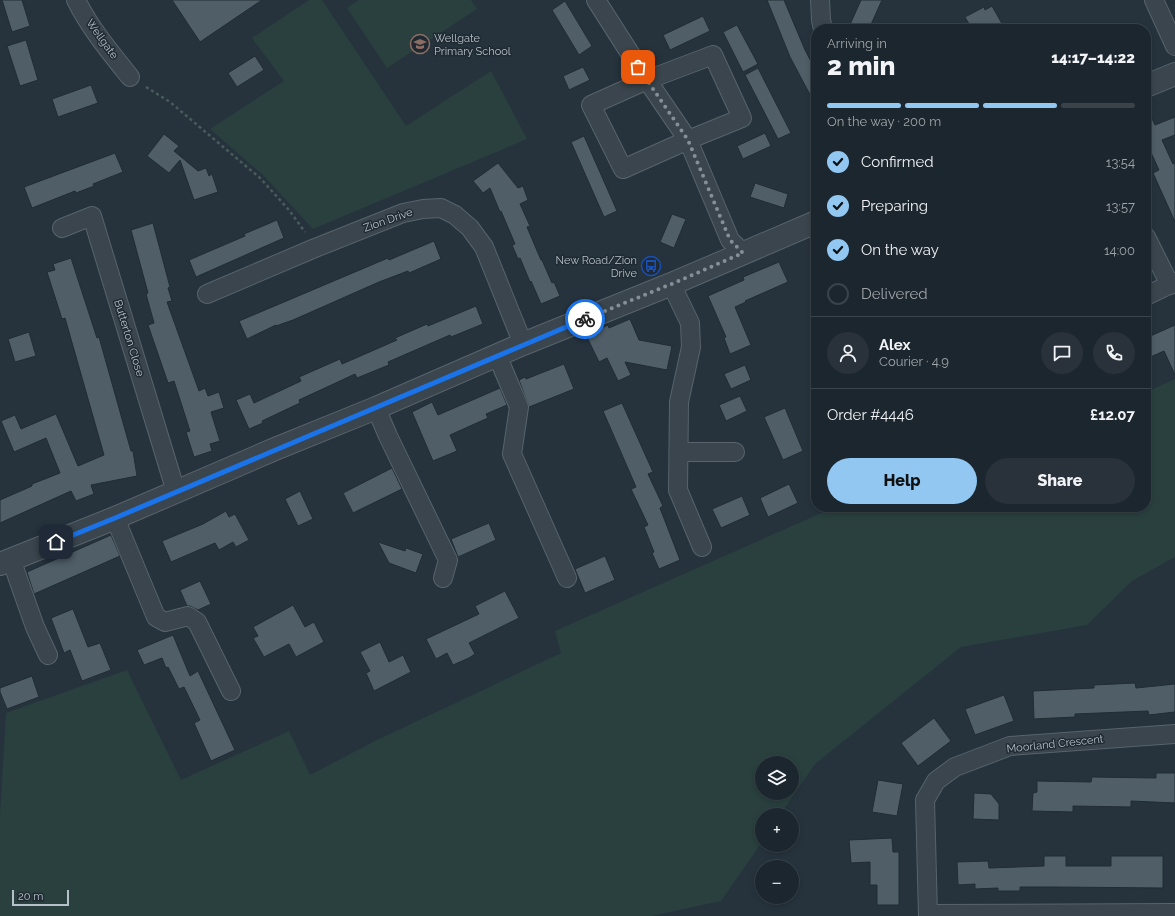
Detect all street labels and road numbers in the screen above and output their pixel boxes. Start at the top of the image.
street label: Wellgate [83,17,121,62]
street label: Zion Drive [362,205,415,235]
street label: Butterton Close [111,298,147,379]
street label: Moorland Crescent [1006,732,1104,756]

